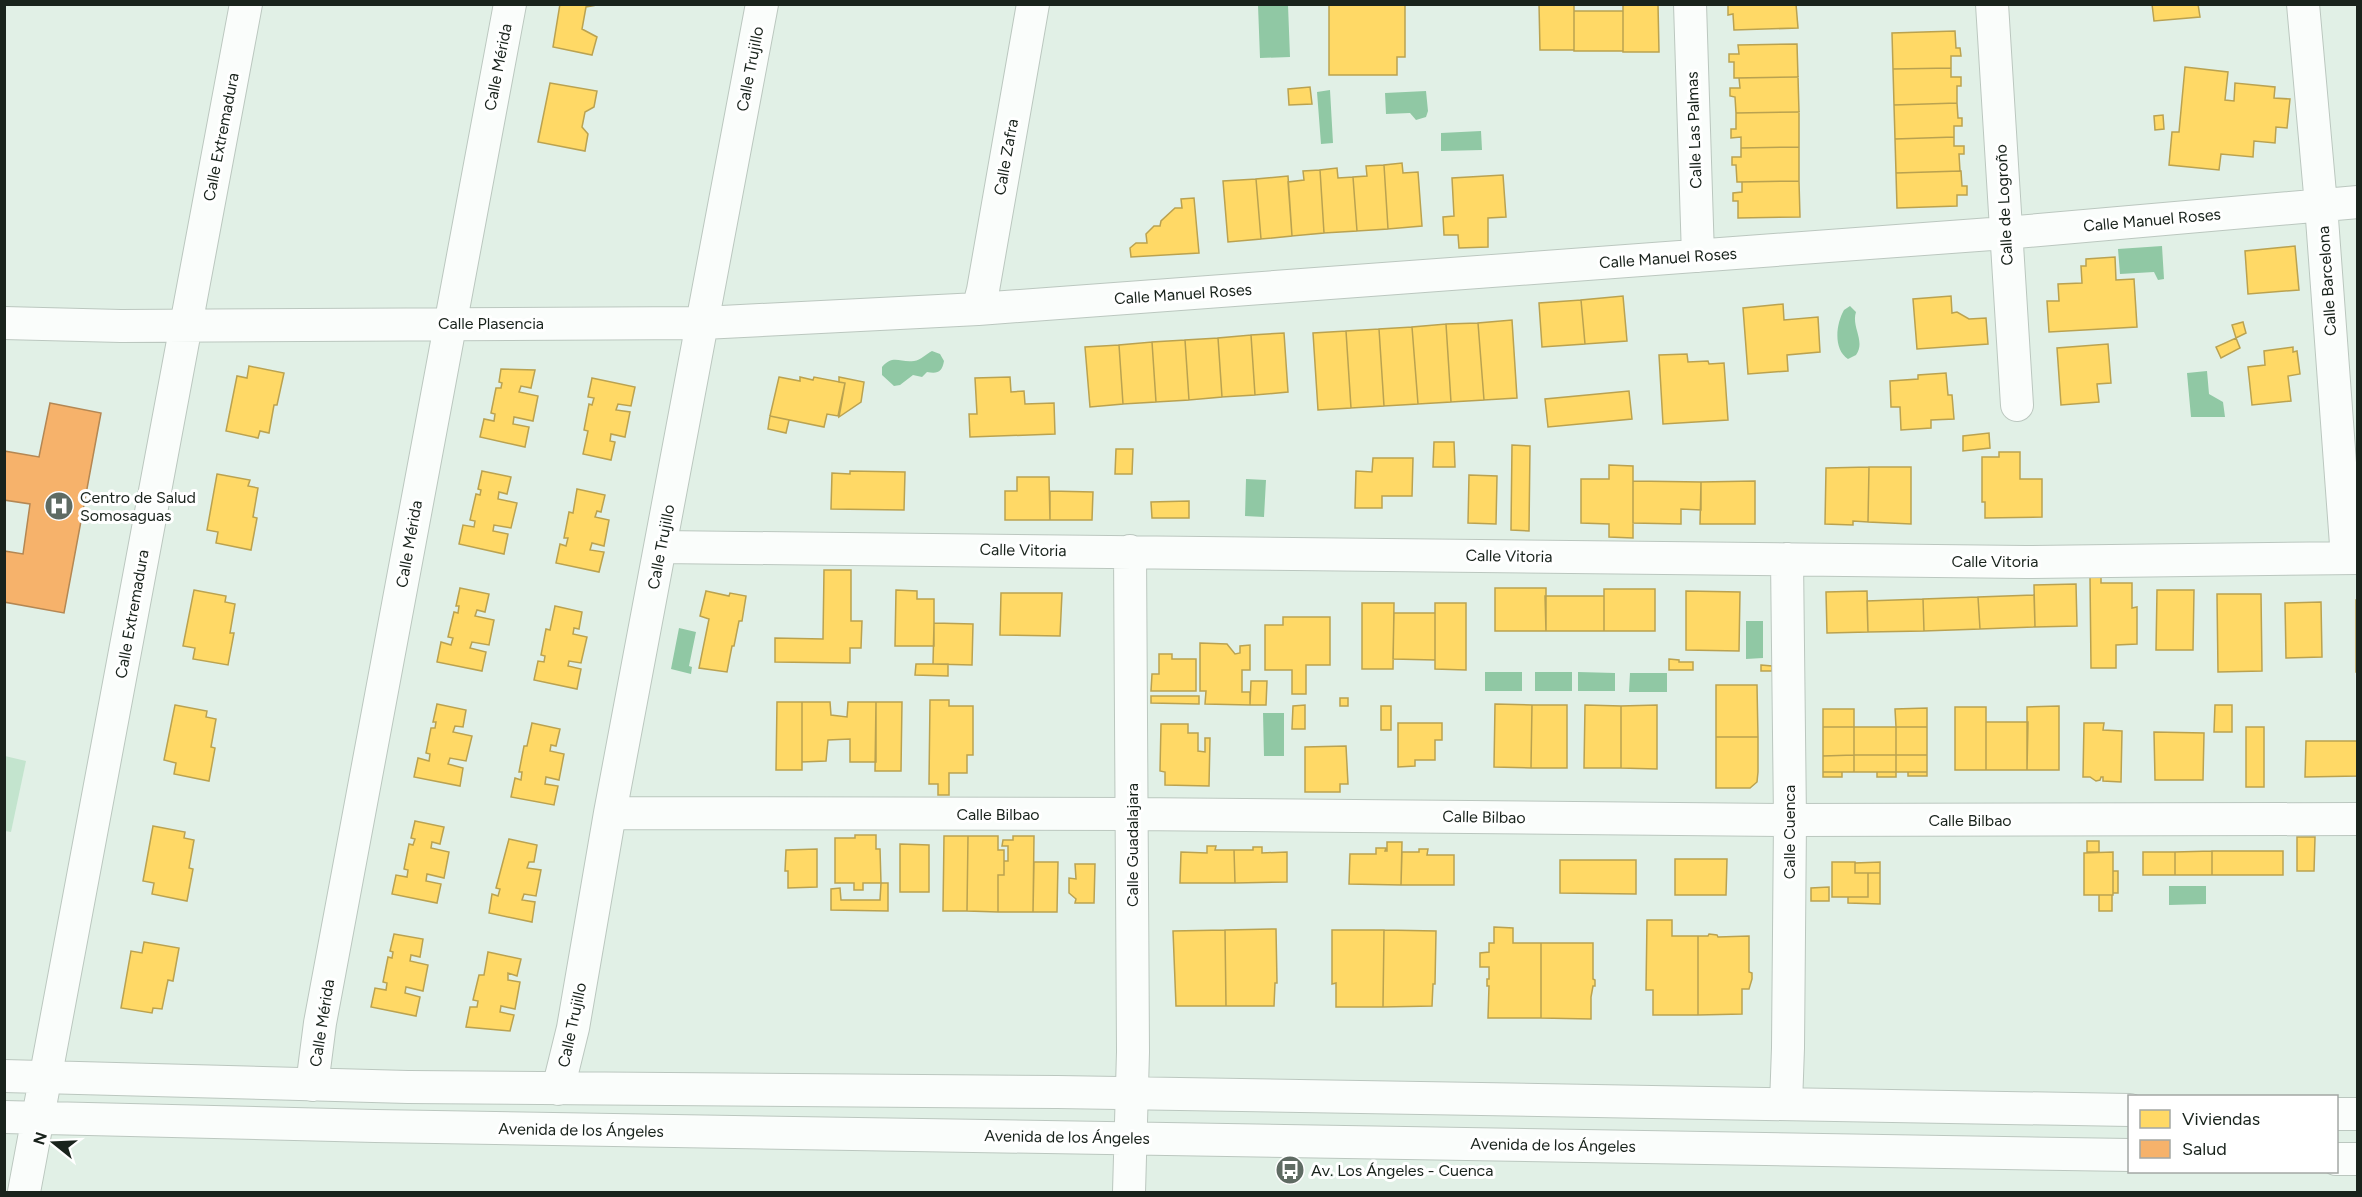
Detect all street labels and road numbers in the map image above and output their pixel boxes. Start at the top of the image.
street label: Calle Mérida [480,22,516,112]
street label: Calle Trujillo [732,25,768,113]
street label: Calle Extremadura [199,71,243,203]
street label: Calle Las Palmas [1682,71,1706,189]
street label: Calle Zafra [990,117,1022,197]
street label: Calle de Logroño [1991,144,2017,266]
street label: Calle Manuel Roses [2082,205,2222,235]
street label: Calle Barcelona [2314,225,2340,337]
street label: Calle Manuel Roses [1598,244,1738,272]
street label: Calle Manuel Roses [1113,280,1253,308]
street label: Calle Plasencia [438,314,544,333]
street label: Calle Mérida [392,499,426,589]
street label: Calle Trujillo [643,503,679,591]
street label: Calle Vitoria [979,540,1067,560]
street label: Calle Vitoria [1465,546,1553,566]
street label: Calle Extremadura [111,548,153,680]
street label: Calle Vitoria [1952,552,2038,571]
street label: Calle Guadalajara [1123,783,1142,907]
street label: Calle Cuenca [1780,785,1799,879]
street label: Calle Bilbao [956,805,1040,824]
street label: Calle Bilbao [1442,807,1526,827]
street label: Calle Bilbao [1928,811,2012,830]
street label: Calle Mérida [306,978,338,1068]
street label: Calle Trujillo [554,981,590,1069]
street label: Avenida de los Ángeles [498,1119,664,1141]
street label: Avenida de los Ángeles [984,1126,1150,1148]
street label: Avenida de los Ángeles [1470,1134,1636,1156]

